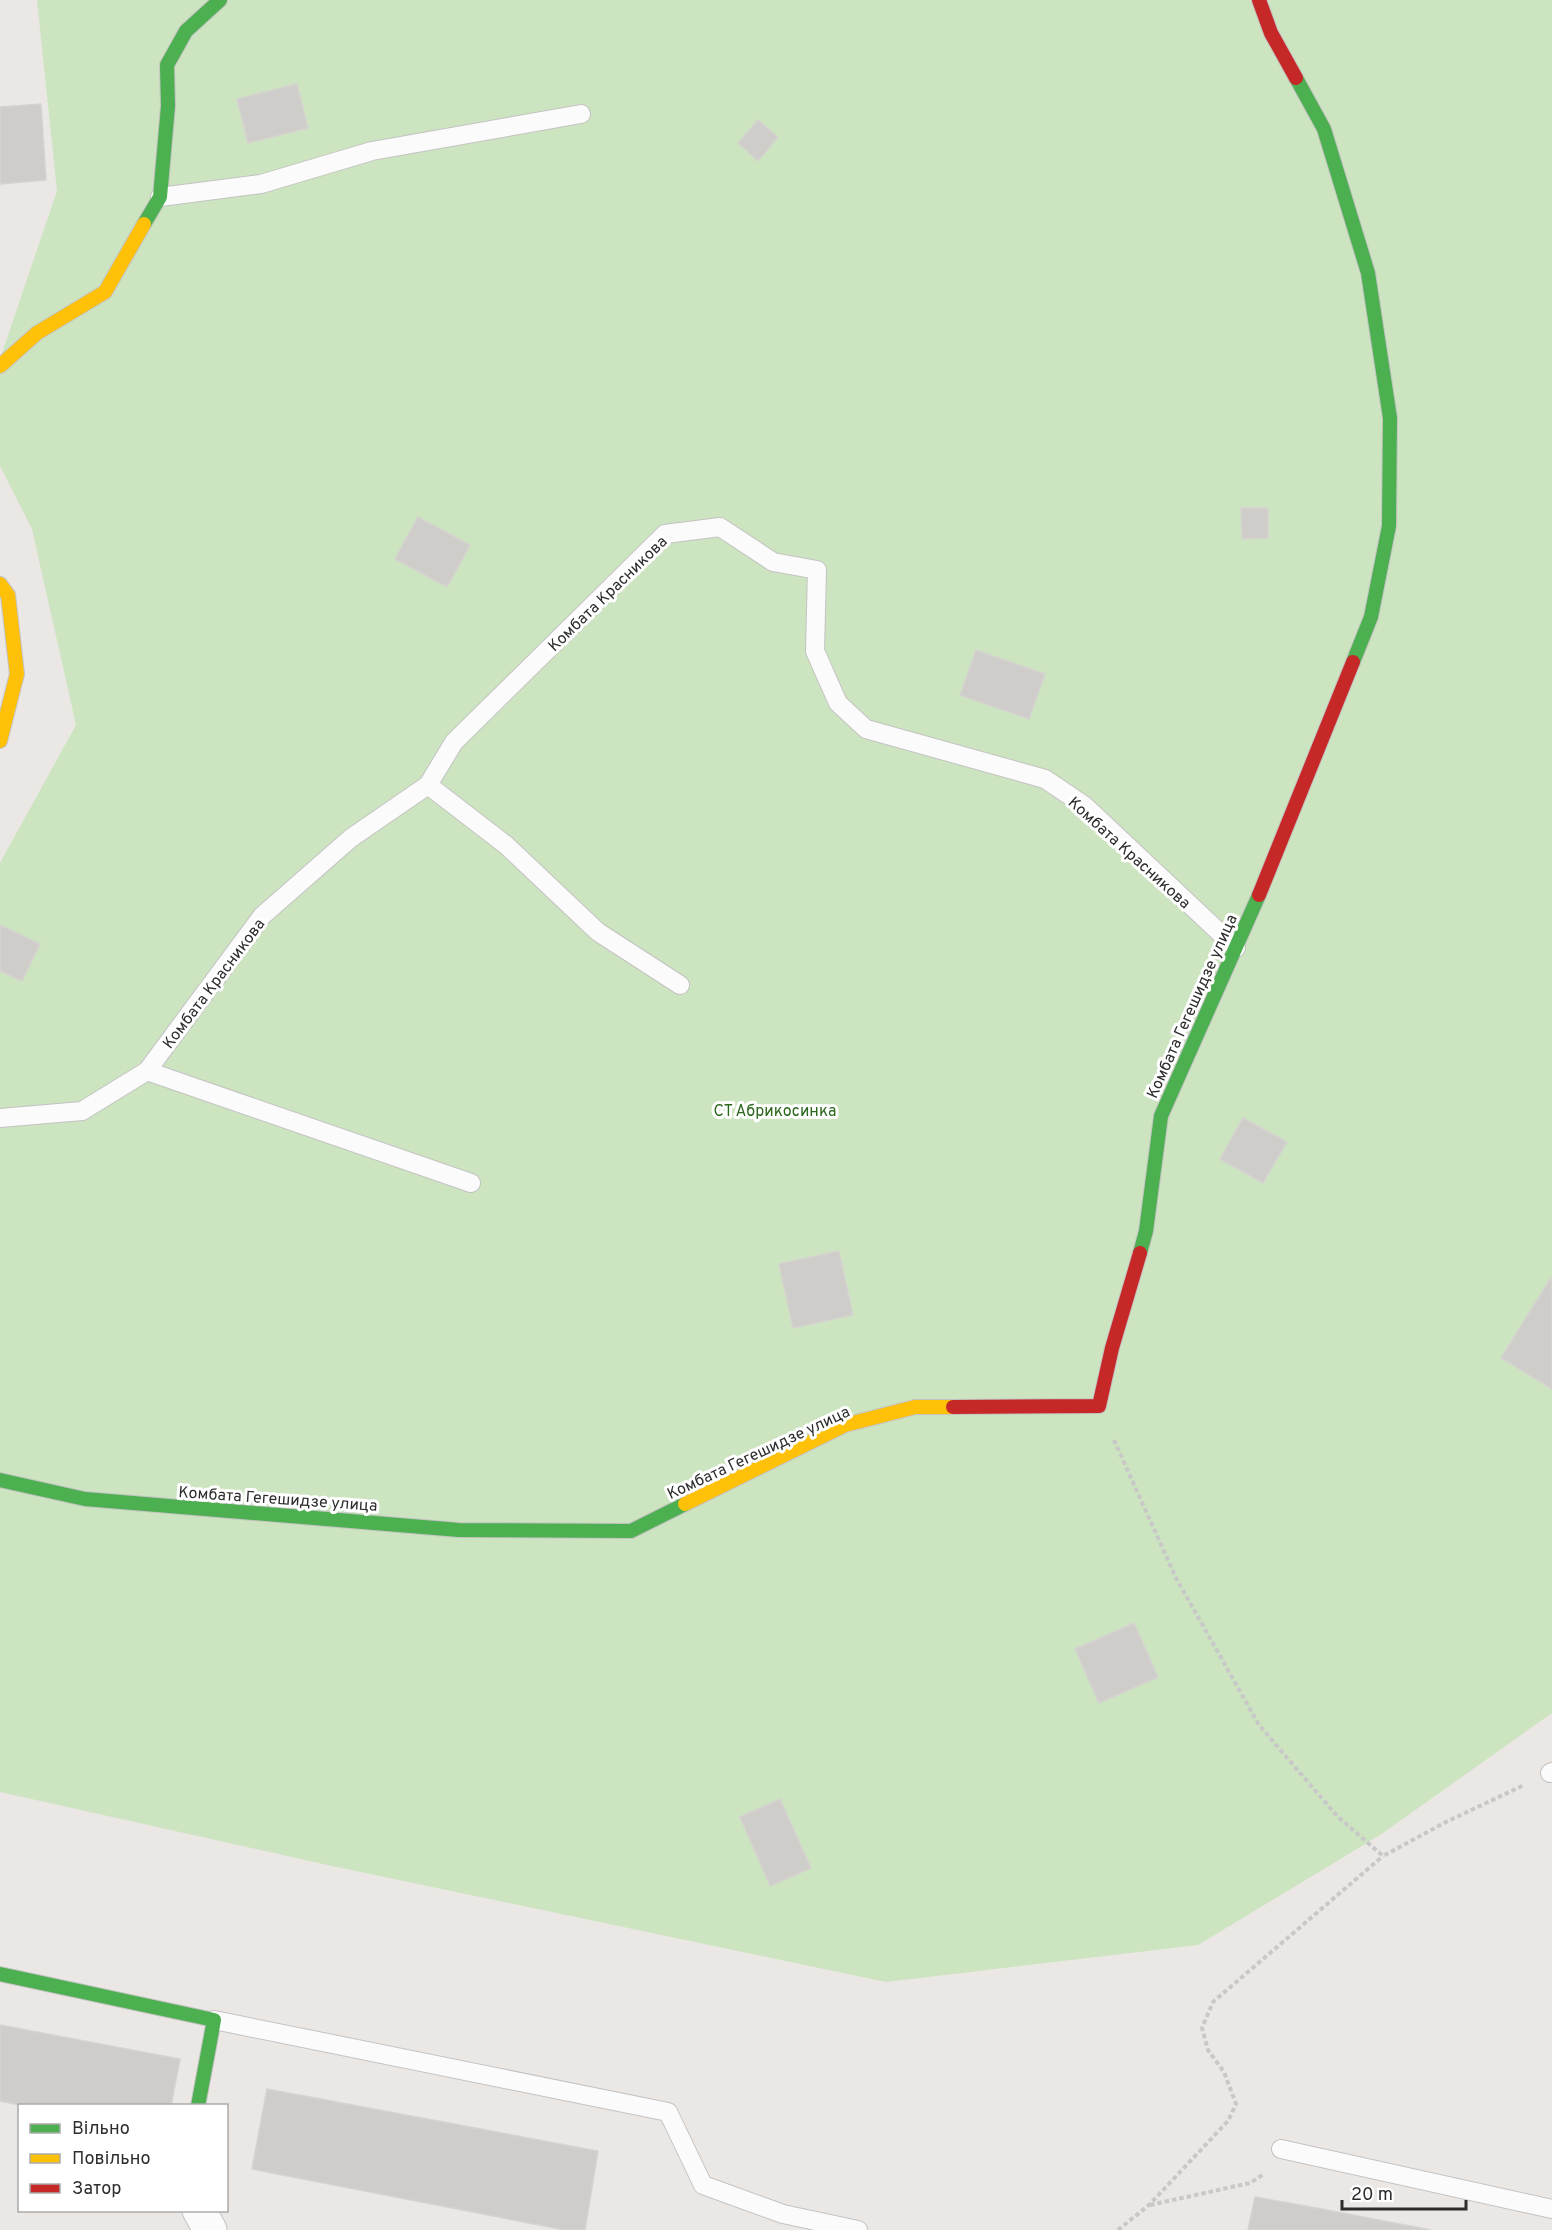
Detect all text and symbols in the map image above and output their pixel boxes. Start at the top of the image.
street label: Комбата Красникова [545,532,672,656]
street label: Комбата Красникова [1063,793,1194,914]
street label: Комбата Гегешидзе улица [1143,912,1243,1102]
street label: Комбата Красникова [159,915,270,1053]
park label: СТ Абрикосинка [714,1102,836,1122]
street label: Комбата Гегешидзе улица [664,1403,853,1505]
street label: Комбата Гегешидзе улица [178,1483,378,1517]
legend [18,2104,228,2212]
text: Вільно [72,2118,130,2141]
text: Повільно [72,2148,151,2171]
scale bar [1342,2173,1466,2211]
text: Затор [72,2178,121,2201]
text: 20 m [1351,2184,1393,2207]

